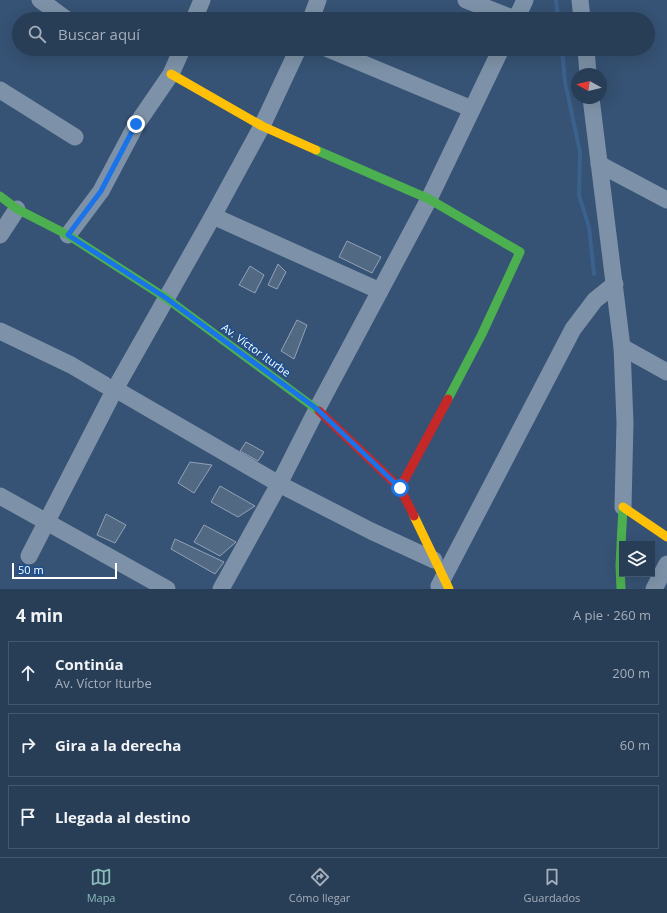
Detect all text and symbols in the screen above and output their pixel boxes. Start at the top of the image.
search box [12,12,655,56]
icon: search [26,23,48,45]
text: Buscar aquí [58,24,140,44]
north arrow [571,68,607,104]
route end [127,115,145,133]
street label: Av. Víctor Iturbe [219,319,294,380]
route start [391,479,409,497]
map controls [619,541,655,577]
button: layers [619,541,655,577]
scale bar [12,561,117,580]
text: 50 m [18,562,44,577]
text: 4 min [16,604,63,627]
text: A pie · 260 m [573,606,651,624]
text: Continúa [55,654,124,674]
icon: ahead [17,662,39,684]
text: 200 m [612,664,650,682]
text: Av. Víctor Iturbe [55,674,152,692]
icon: right [17,734,39,756]
text: Gira a la derecha [55,735,181,755]
text: 60 m [620,736,650,754]
icon: arrive [17,806,39,828]
text: Llegada al destino [55,807,190,827]
tab: Mapa [87,866,115,905]
tab: Cómo llegar [289,866,350,905]
tab: Guardados [524,866,580,905]

